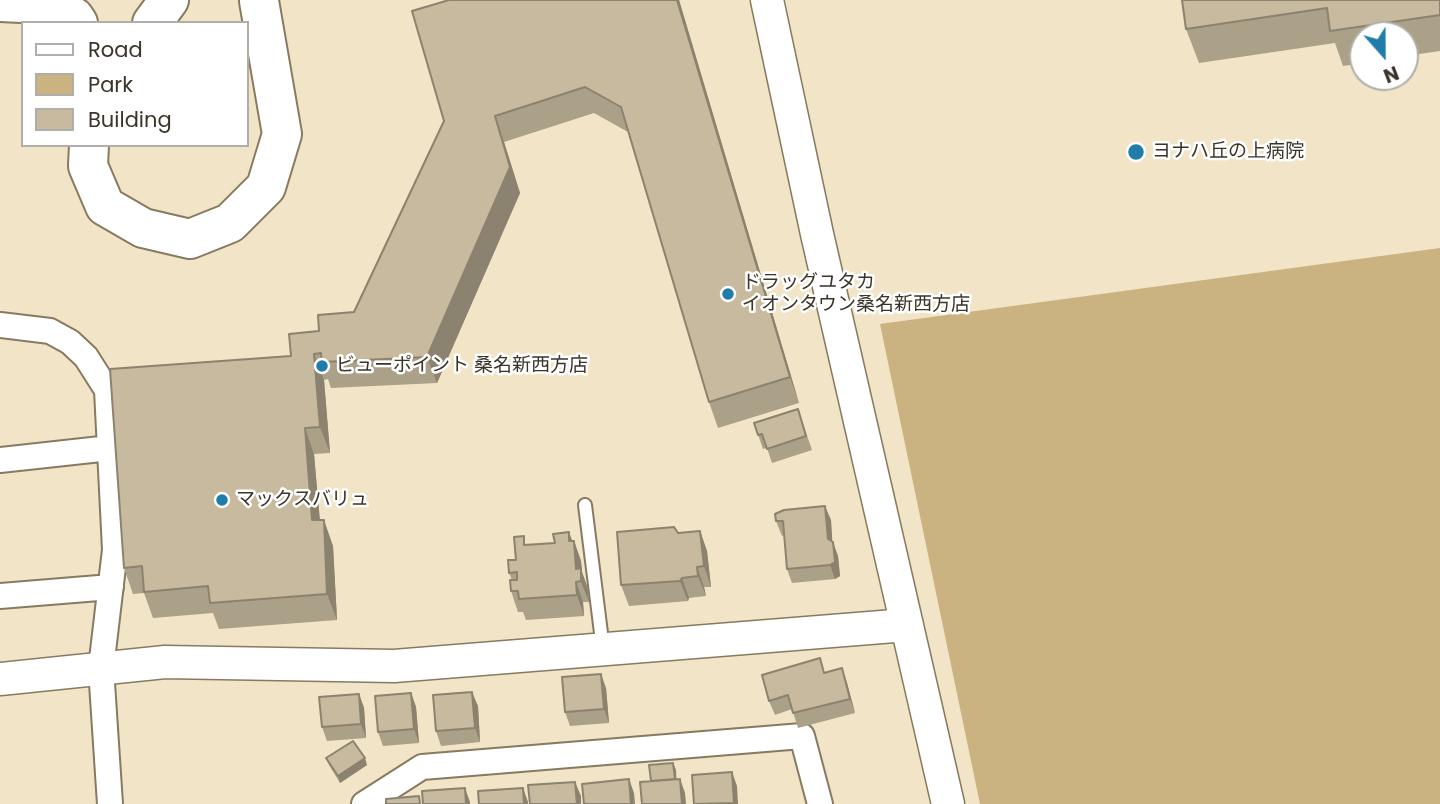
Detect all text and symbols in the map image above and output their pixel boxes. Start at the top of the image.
legend [21,21,248,147]
north arrow [1349,21,1419,91]
text: Road [88,35,143,64]
text: N [1379,59,1403,89]
text: Park [88,70,133,99]
text: Building [88,105,172,134]
place label: ヨナハ丘の上病院 [1152,141,1304,163]
marker: ヨナハ丘の上病院 [1126,142,1146,162]
place label: ドラッグユタカ イオンタウン桑名新西方店 [742,272,970,316]
marker: ドラッグユタカ イオンタウン桑名新西方店 [720,286,736,302]
place label: ビューポイント 桑名新西方店 [336,355,588,377]
marker: ビューポイント 桑名新西方店 [314,358,330,374]
place label: マックスバリュ [236,489,369,511]
marker: マックスバリュ [214,492,230,508]

